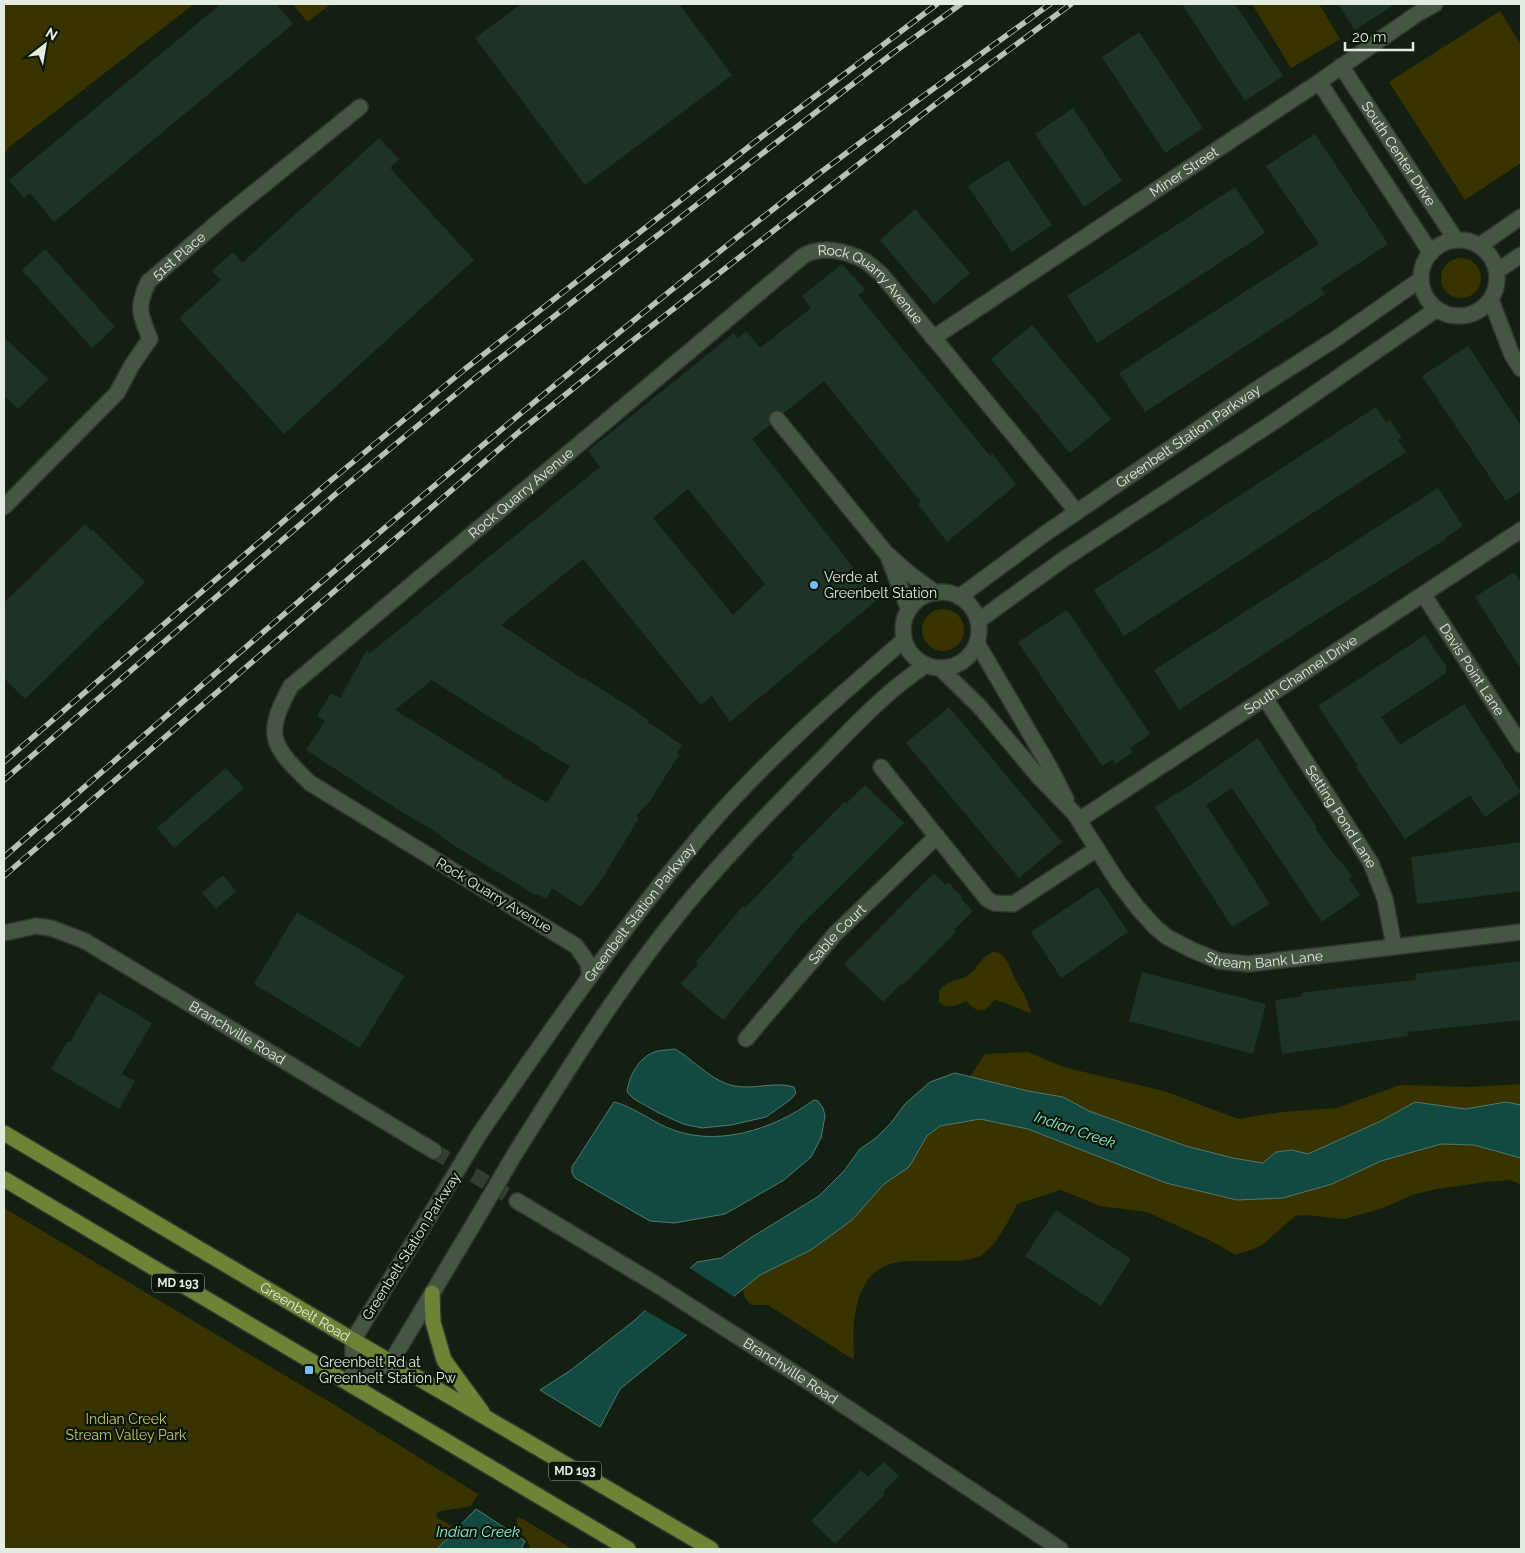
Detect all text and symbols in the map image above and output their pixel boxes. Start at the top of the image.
north arrow [20,20,70,70]
scale bar [1345,20,1412,52]
text: N [43,24,60,43]
text: 20 m [1352,28,1387,46]
street label: South Center Drive [1359,98,1439,209]
street label: Miner Street [1147,143,1221,200]
street label: 51st Place [149,229,208,283]
street label: Rock Quarry Avenue [817,242,927,327]
street label: Greenbelt Station Parkway [1113,381,1264,491]
street label: Rock Quarry Avenue [465,444,576,541]
place label: Verde at Greenbelt Station [824,569,937,601]
marker: Verde at Greenbelt Station [808,579,820,591]
street label: Davis Point Lane [1436,620,1508,719]
street label: South Channel Drive [1241,632,1360,718]
street label: Setting Pond Lane [1302,762,1380,870]
street label: Greenbelt Station Parkway [581,839,699,985]
street label: Rock Quarry Avenue [433,854,555,936]
street label: Sable Court [805,901,869,967]
street label: Stream Bank Lane [1203,947,1324,972]
street label: Branchville Road [186,998,288,1068]
water label: Indian Creek [1032,1108,1118,1152]
street label: Greenbelt Station Parkway [359,1169,463,1323]
road number: MD 193 [152,1274,204,1292]
street label: Greenbelt Road [257,1279,353,1344]
street label: Branchville Road [740,1334,841,1407]
place label: Greenbelt Rd at Greenbelt Station Pw [319,1354,456,1386]
marker: Greenbelt Rd at Greenbelt Station Pw [303,1364,315,1376]
park label: Indian Creek Stream Valley Park [66,1411,187,1443]
road number: MD 193 [549,1462,601,1480]
water label: Indian Creek [436,1523,520,1541]

